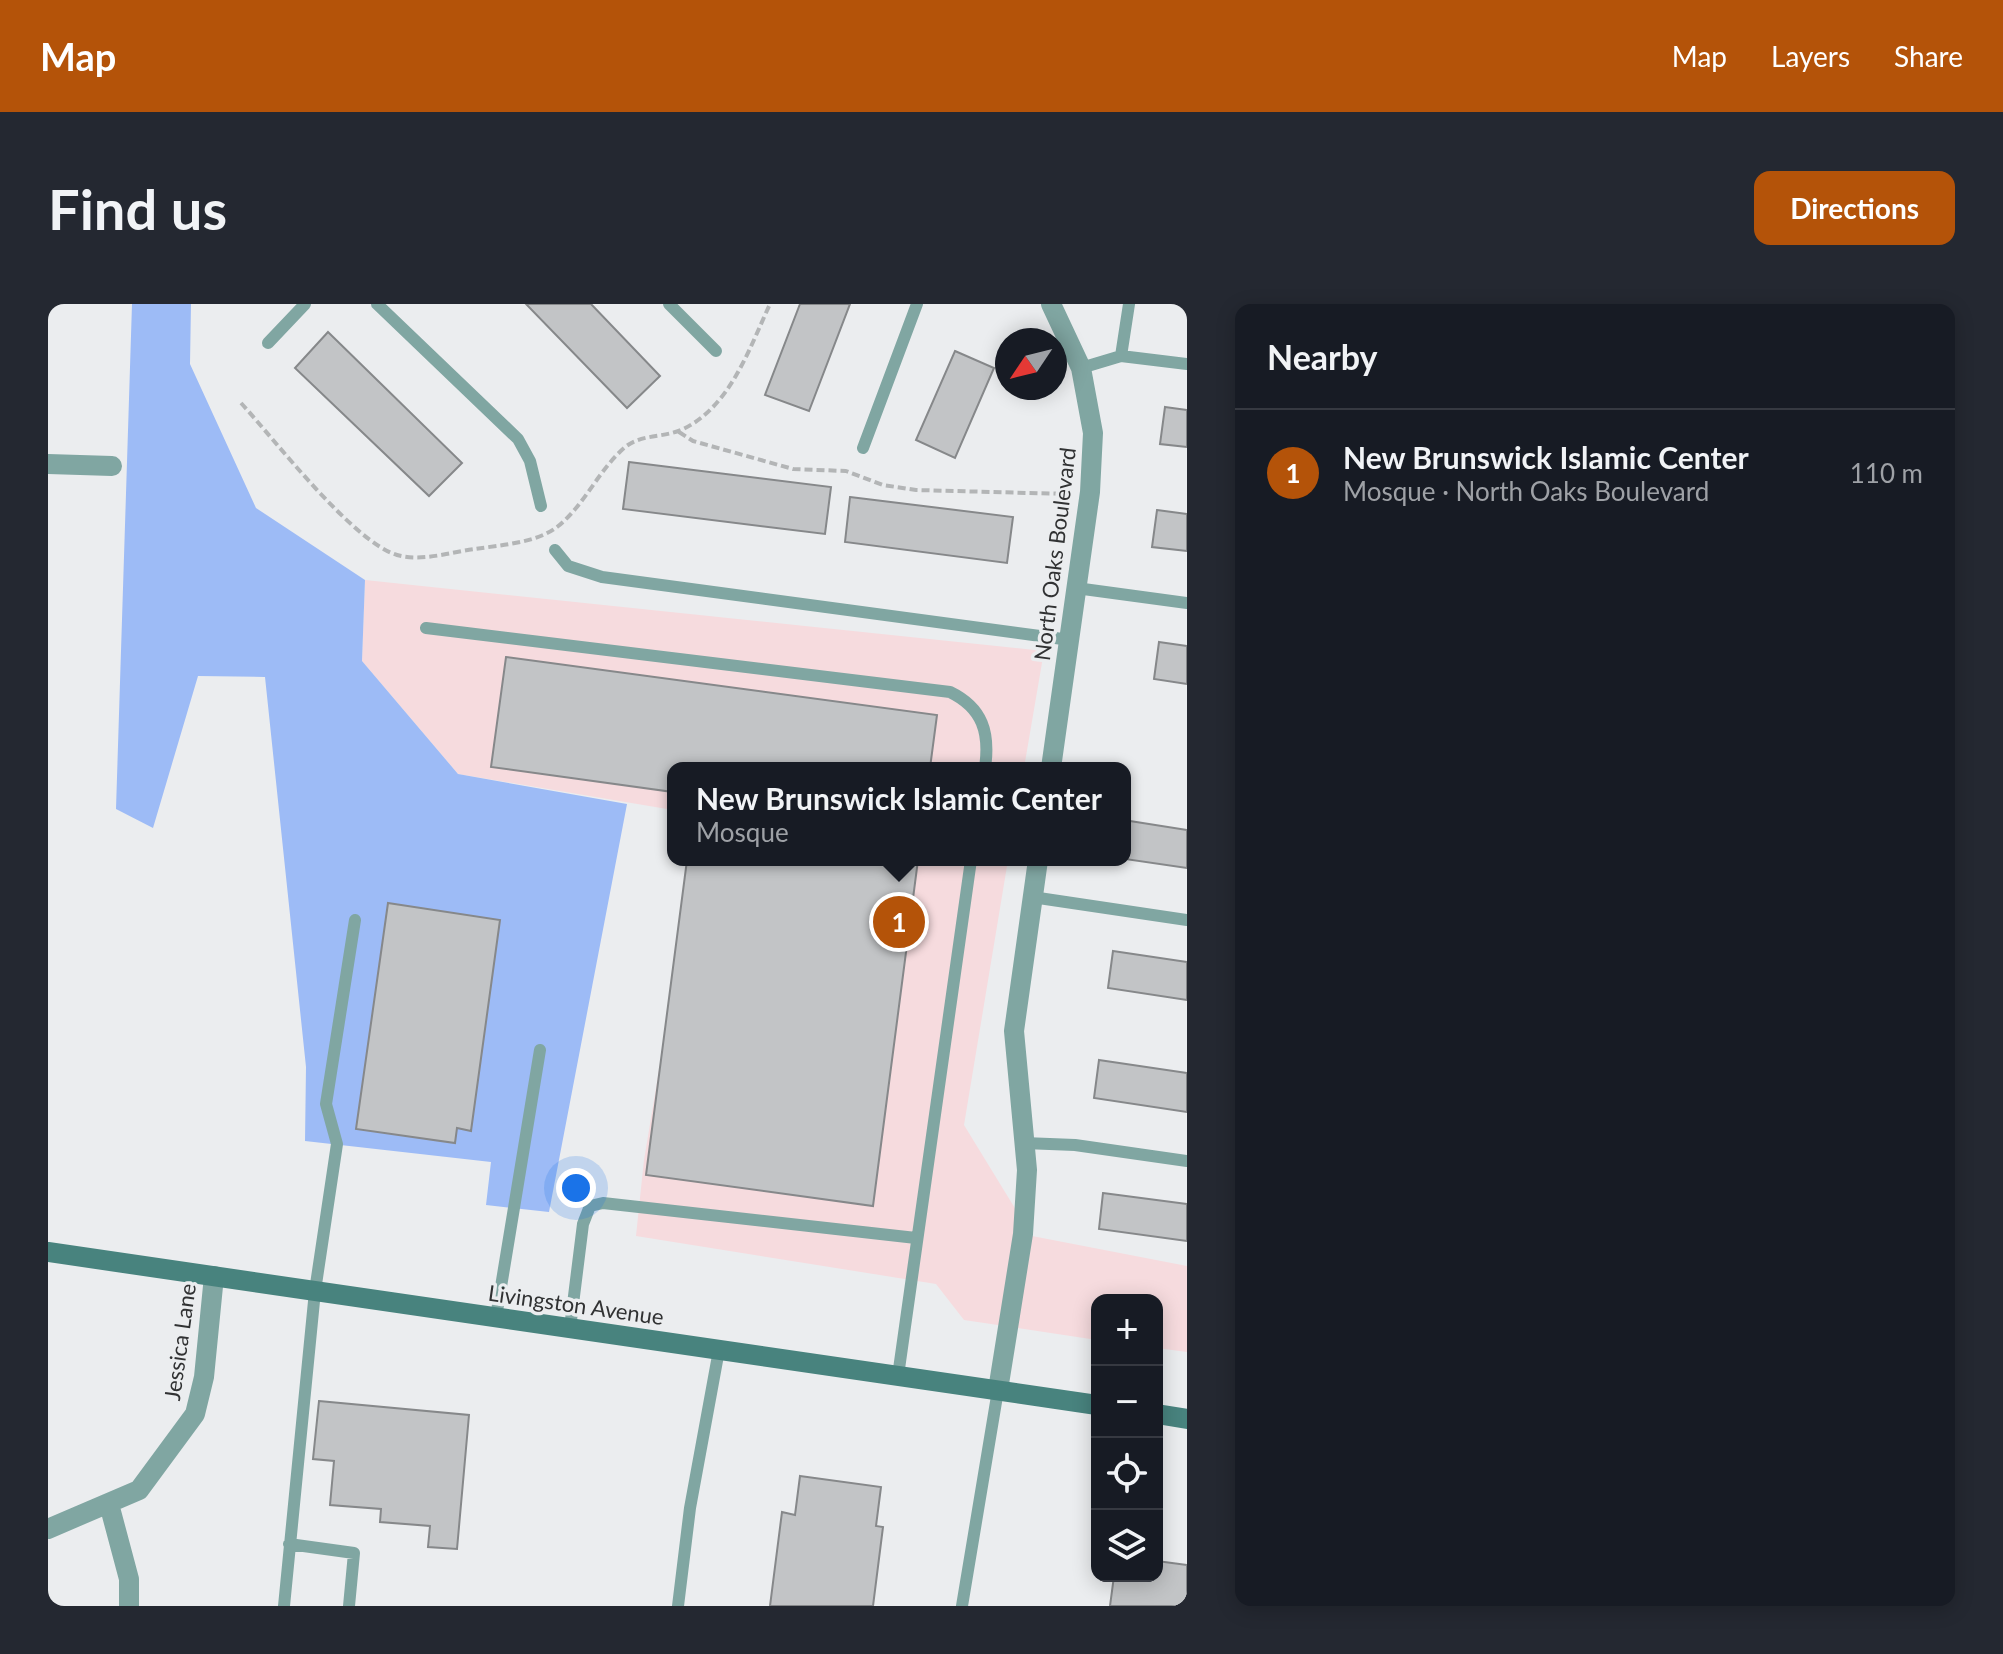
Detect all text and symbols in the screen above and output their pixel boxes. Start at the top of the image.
text: Map [40,33,116,79]
text: Map [1672,39,1727,73]
text: Layers [1771,39,1850,73]
text: Share [1894,39,1963,73]
button: Directions [1754,171,1955,245]
text: Find us [48,175,227,242]
north arrow [995,328,1067,400]
text: Nearby [1267,336,1378,377]
text: New Brunswick Islamic Center [1343,439,1749,475]
street label: North Oaks Boulevard [1028,446,1081,662]
text: 1 [1285,457,1301,489]
text: 110 m [1850,457,1923,489]
text: Mosque · North Oaks Boulevard [1343,475,1709,507]
popup [667,762,1131,866]
text: New Brunswick Islamic Center [696,780,1102,816]
text: Mosque [696,816,789,848]
pin: 1 [873,892,925,952]
your location [556,1168,596,1208]
street label: Livingston Avenue [487,1279,665,1330]
street label: Jessica Lane [158,1282,201,1402]
map controls [1091,1294,1163,1582]
button: + [1091,1294,1163,1366]
button: − [1091,1366,1163,1438]
button: locate [1091,1438,1163,1510]
button: layers [1091,1510,1163,1582]

